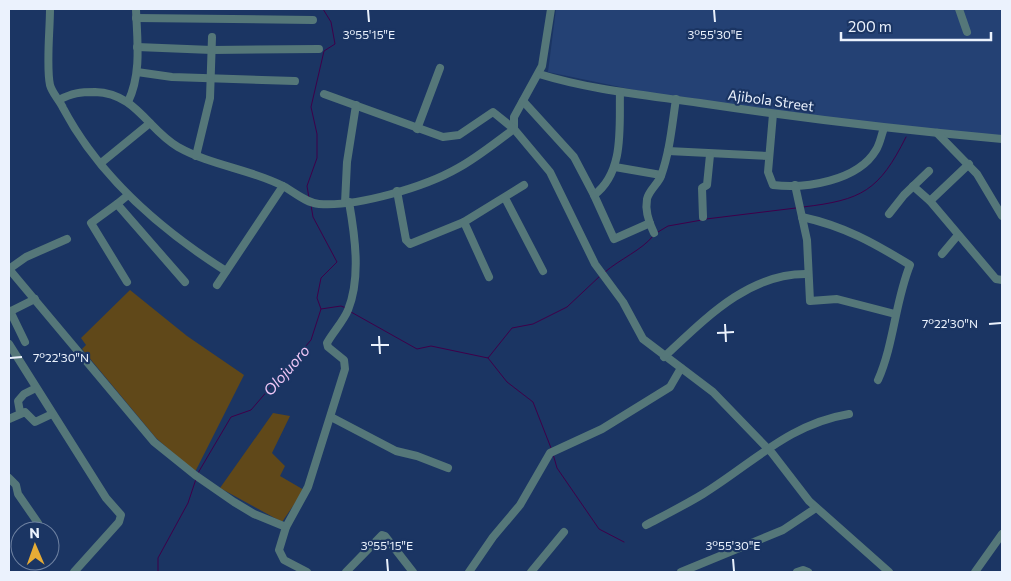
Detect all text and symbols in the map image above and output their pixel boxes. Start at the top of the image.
scale bar [841,10,991,42]
text: 200 m [848,17,892,35]
text: 3°55'15"E [343,27,395,41]
text: 3°55'30"E [688,27,742,41]
street label: Ajibola Street [727,86,815,114]
text: 7°22'30"N [922,316,978,330]
water label: Olojuoro [259,341,313,399]
text: 7°22'30"N [33,350,89,364]
north arrow [10,521,60,571]
text: N [29,524,40,541]
text: 3°55'15"E [361,538,413,552]
text: 3°55'30"E [706,538,760,552]

